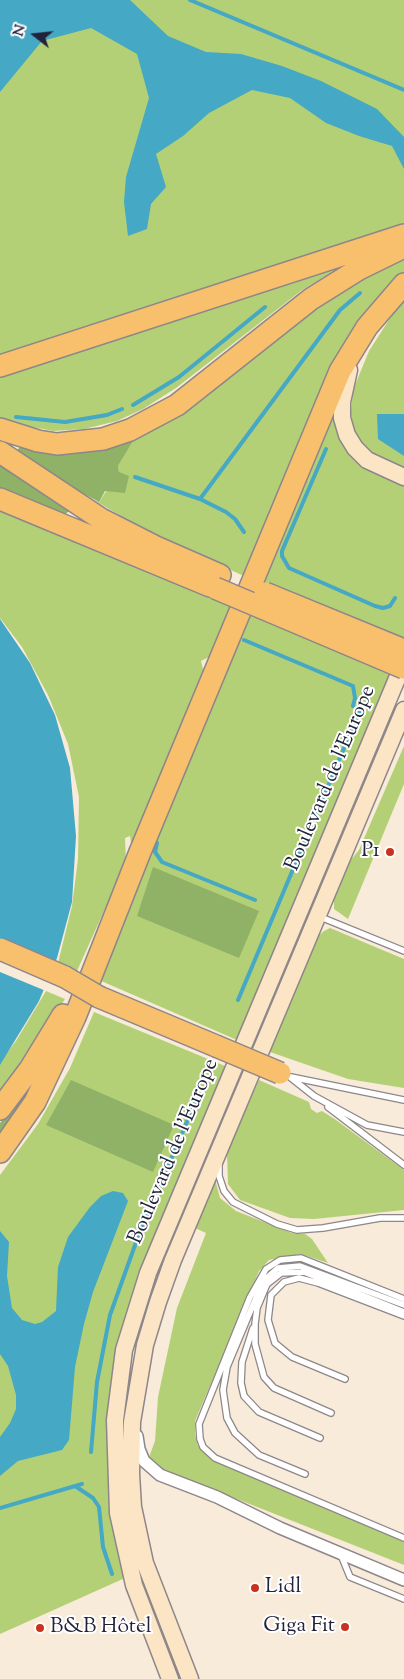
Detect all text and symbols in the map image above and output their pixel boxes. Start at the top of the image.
north arrow [10,10,60,60]
text: N [9,23,32,39]
street label: Boulevard de l'Europe [282,682,382,876]
place label: P1 [361,839,380,865]
marker: P1 [384,846,396,858]
street label: Boulevard de l'Europe [125,1055,225,1249]
place label: Lidl [265,1575,301,1601]
marker: Lidl [249,1582,261,1594]
place label: Giga Fit [263,1614,335,1640]
place label: B&B Hôtel [50,1615,152,1641]
marker: Giga Fit [339,1621,351,1633]
marker: B&B Hôtel [34,1622,46,1634]

